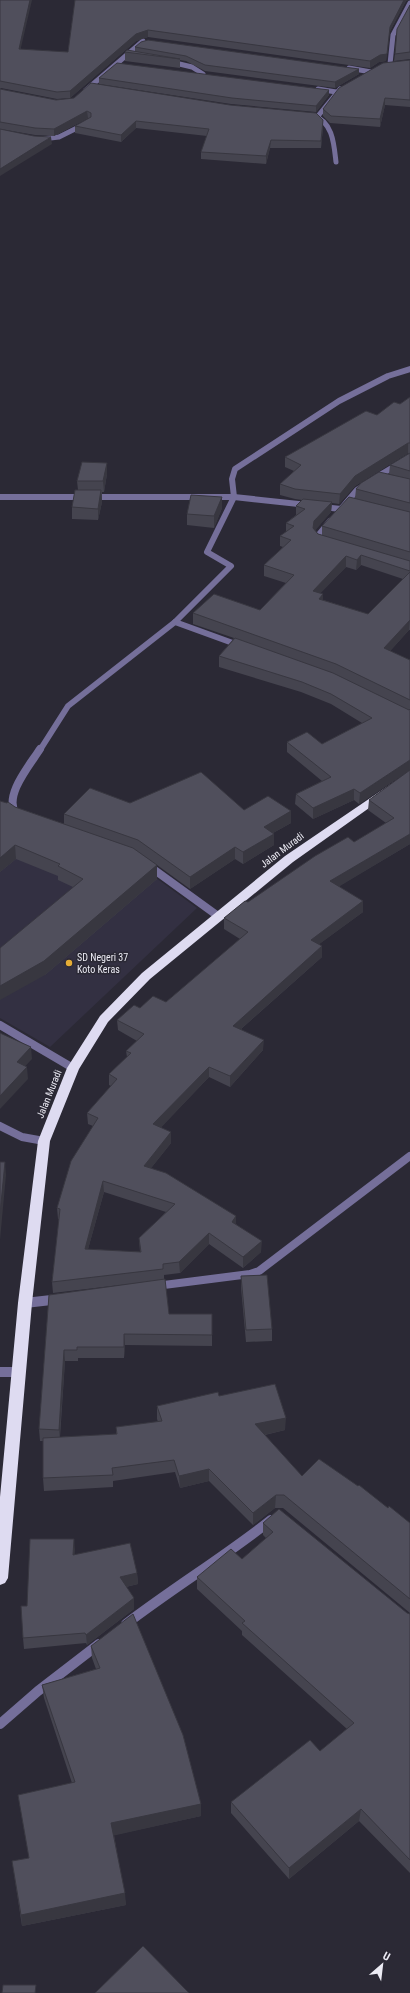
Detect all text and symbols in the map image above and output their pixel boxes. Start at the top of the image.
street label: Jalan Muradi [258,830,306,870]
place label: SD Negeri 37 Koto Keras [77,952,128,975]
marker: SD Negeri 37 Koto Keras [64,958,74,968]
street label: Jalan Muradi [34,1068,64,1120]
north arrow [362,1945,402,1985]
text: U [381,1949,392,1964]

